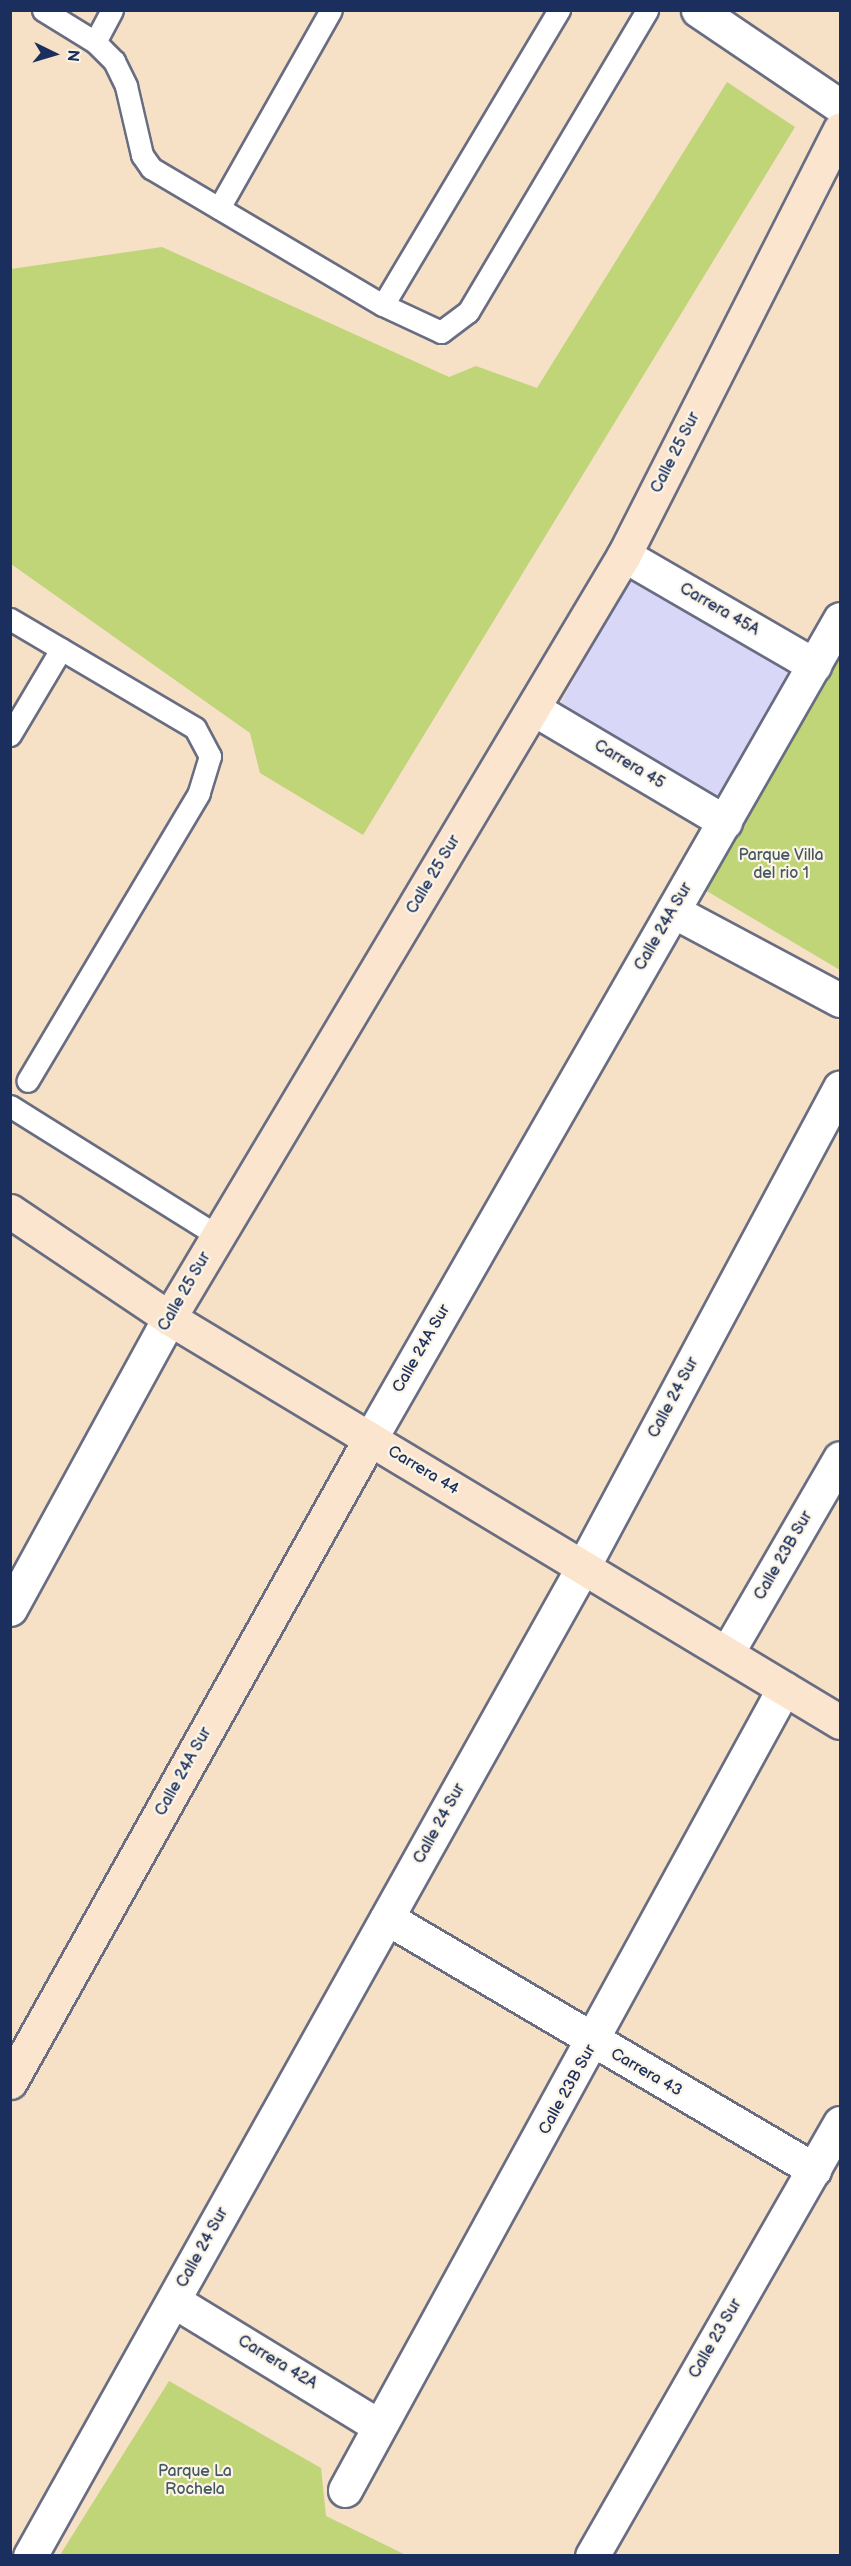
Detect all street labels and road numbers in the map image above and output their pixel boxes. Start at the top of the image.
street label: Calle 25 Sur [647,409,705,497]
street label: Carrera 45A [676,580,762,640]
street label: Carrera 45 [590,736,668,794]
street label: Calle 25 Sur [403,832,465,918]
street label: Calle 24A Sur [631,879,697,975]
street label: Calle 25 Sur [155,1249,215,1335]
street label: Calle 24A Sur [389,1301,455,1397]
street label: Calle 24 Sur [645,1354,703,1442]
street label: Carrera 44 [384,1442,462,1500]
street label: Calle 23B Sur [751,1508,817,1604]
street label: Calle 24A Sur [152,1724,216,1820]
street label: Calle 24 Sur [410,1780,470,1868]
street label: Calle 23B Sur [535,2042,601,2138]
street label: Carrera 43 [607,2045,685,2101]
street label: Calle 24 Sur [173,2204,233,2292]
street label: Calle 23 Sur [685,2296,747,2382]
street label: Carrera 42A [234,2332,320,2394]

